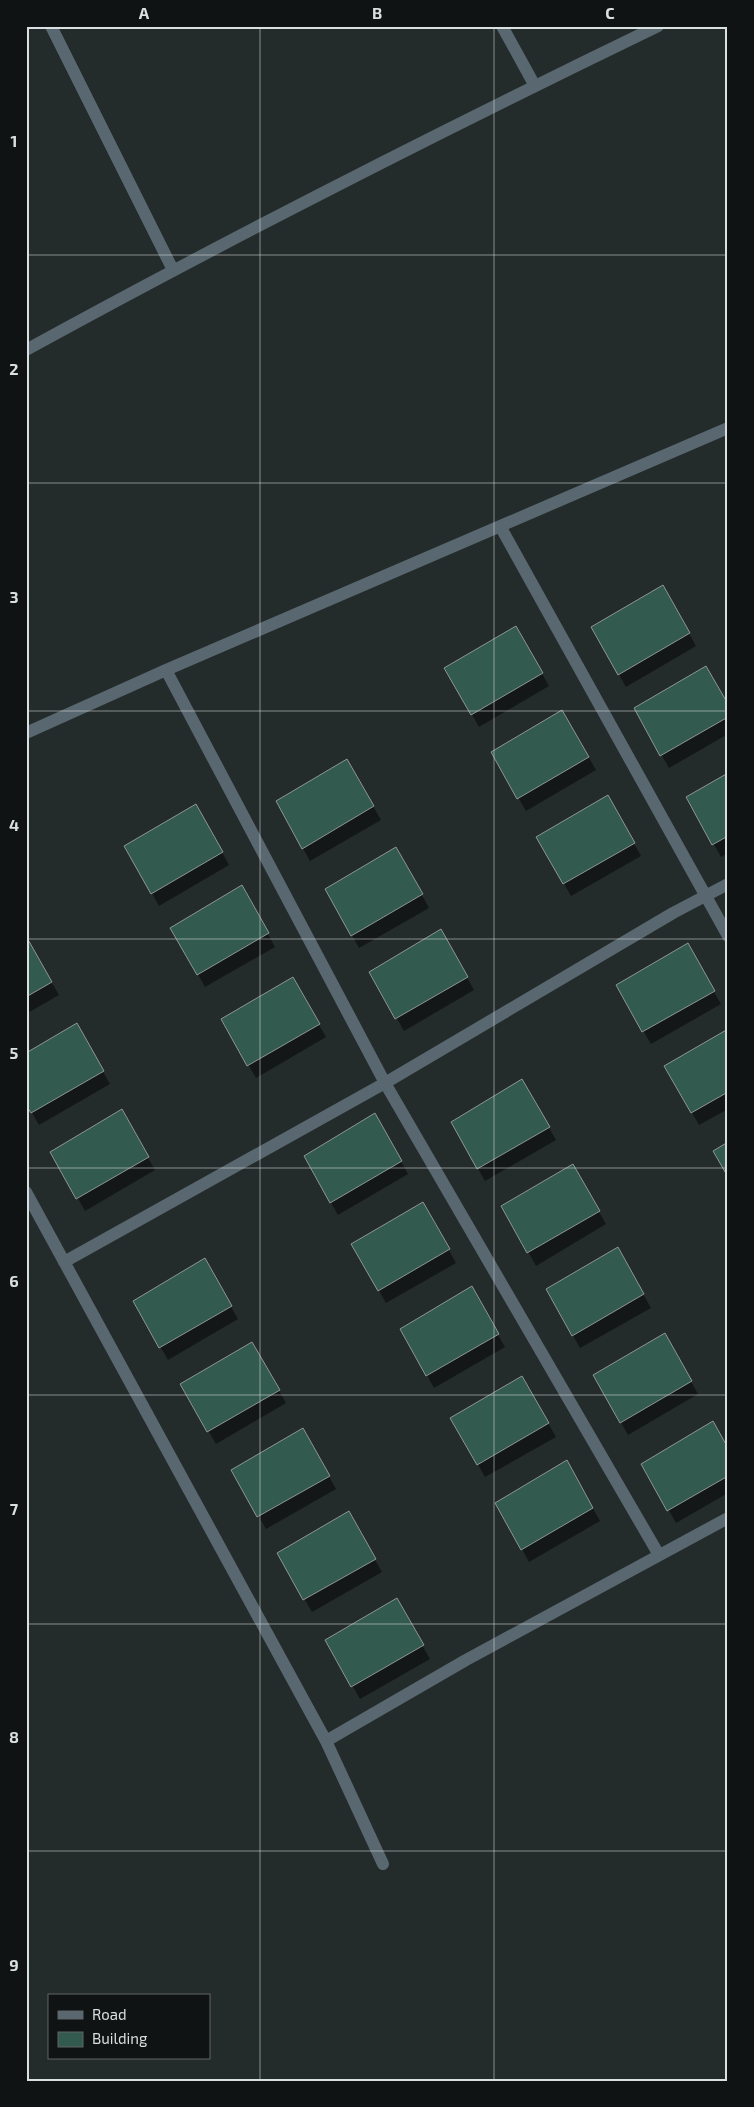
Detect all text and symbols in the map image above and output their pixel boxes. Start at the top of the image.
text: A [139,3,150,22]
text: B [372,3,382,22]
text: C [605,3,615,22]
text: 1 [11,131,17,150]
text: 2 [9,359,19,378]
text: 3 [9,587,19,606]
text: 4 [9,815,19,834]
text: 5 [10,1043,19,1062]
text: 6 [9,1271,19,1290]
text: 7 [10,1499,19,1518]
text: 8 [9,1727,19,1746]
text: 9 [9,1955,19,1974]
legend [48,1994,210,2060]
text: Road [92,2005,127,2023]
text: Building [92,2029,148,2047]

